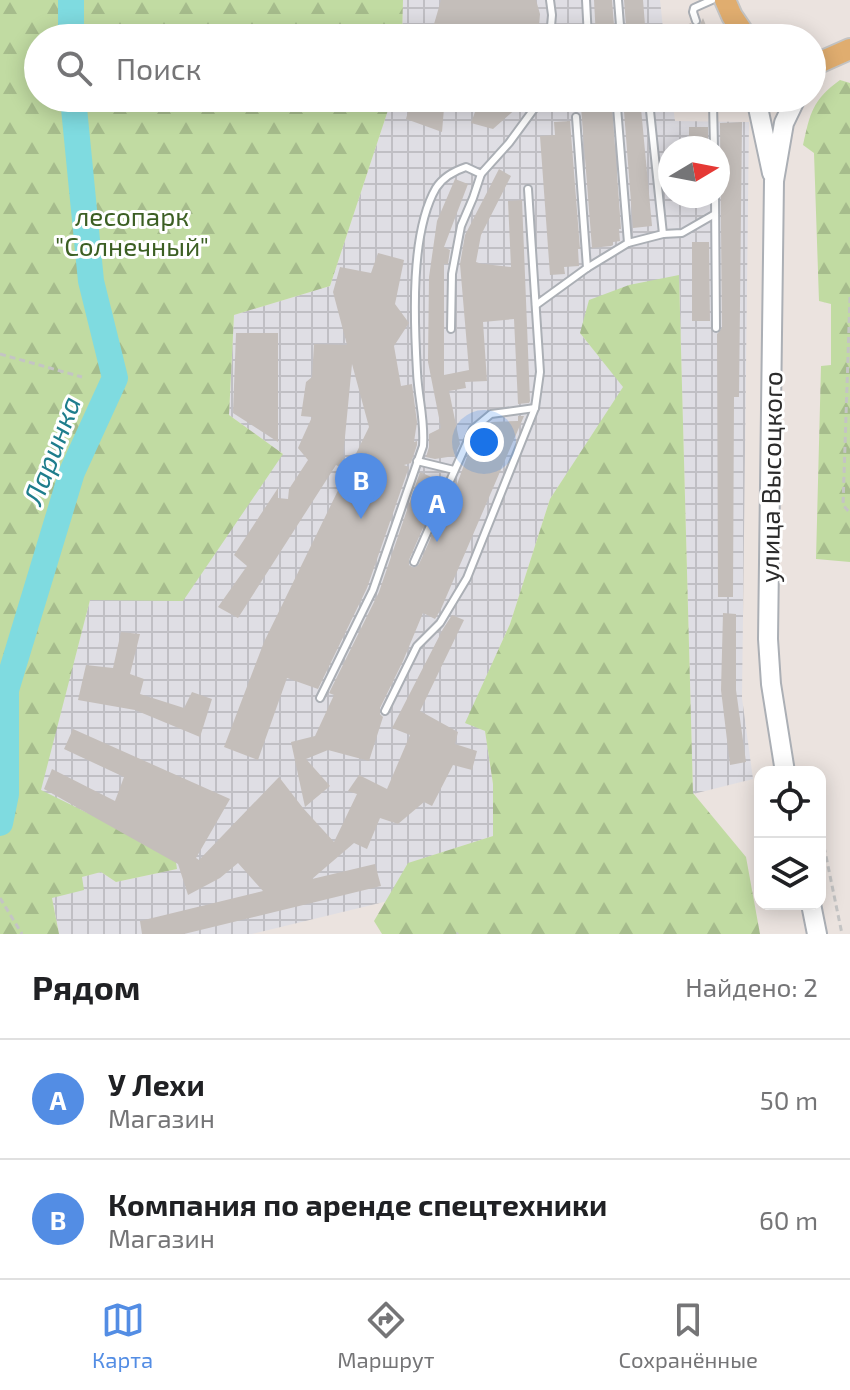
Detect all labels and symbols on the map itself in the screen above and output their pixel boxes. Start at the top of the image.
north arrow [658,136,730,208]
park label: лесопарк "Солнечный" [55,200,209,261]
street label: улица Высоцкого [753,371,788,583]
water label: Ларинка [14,391,87,510]
your location [464,422,504,462]
pin: B [335,453,387,519]
pin: A [411,476,463,542]

